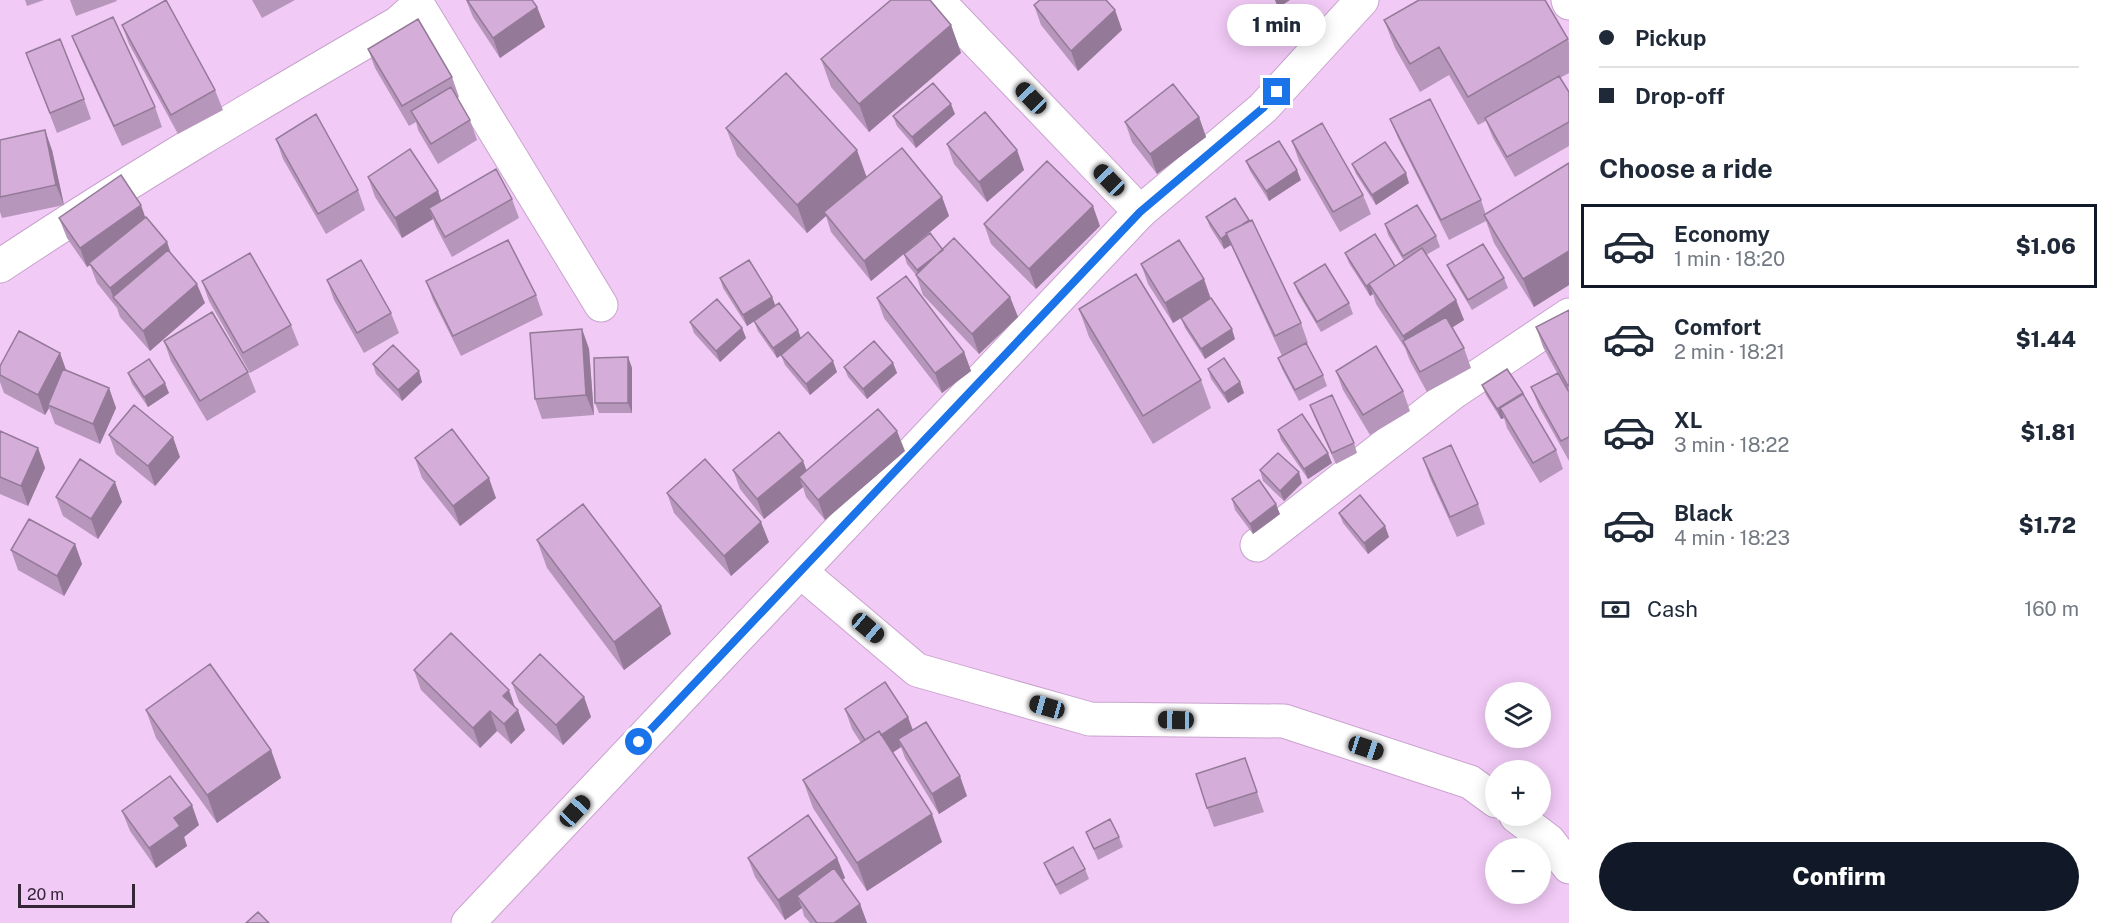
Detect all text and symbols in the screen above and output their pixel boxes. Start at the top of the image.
callout: 1 min [1228,5,1326,47]
text: 1 min [1252,13,1301,37]
text: Pickup [1635,25,1706,51]
route end [1263,78,1290,105]
car [1012,79,1050,117]
text: Drop-off [1635,83,1725,109]
text: Choose a ride [1599,152,1773,184]
car [1090,161,1128,199]
icon: car [1602,219,1656,273]
text: Economy [1674,221,1770,247]
text: $1.06 [2015,233,2076,259]
text: 1 min · 18:20 [1674,247,1785,271]
icon: car [1602,312,1656,366]
text: Comfort [1674,314,1761,340]
text: $1.44 [2015,326,2076,352]
text: 2 min · 18:21 [1674,340,1785,364]
icon: car [1602,405,1656,459]
text: XL [1674,407,1702,433]
text: $1.81 [2020,419,2076,445]
text: 3 min · 18:22 [1674,433,1789,457]
icon: car [1602,498,1656,552]
text: Black [1674,500,1733,526]
text: $1.72 [2018,512,2076,538]
text: 4 min · 18:23 [1674,526,1790,550]
icon: cash [1599,593,1632,626]
text: Cash [1647,596,1698,622]
text: 160 m [2024,597,2079,621]
car [848,610,888,646]
map controls [1485,682,1551,904]
button: layers [1485,682,1551,748]
car [1027,693,1067,721]
car [1158,711,1194,729]
route start [625,728,652,755]
car [1346,734,1386,762]
button: + [1485,760,1551,826]
car [556,792,594,830]
button: − [1485,838,1551,904]
button: Confirm [1599,842,2079,911]
scale bar [18,881,135,908]
text: 20 m [27,885,64,904]

